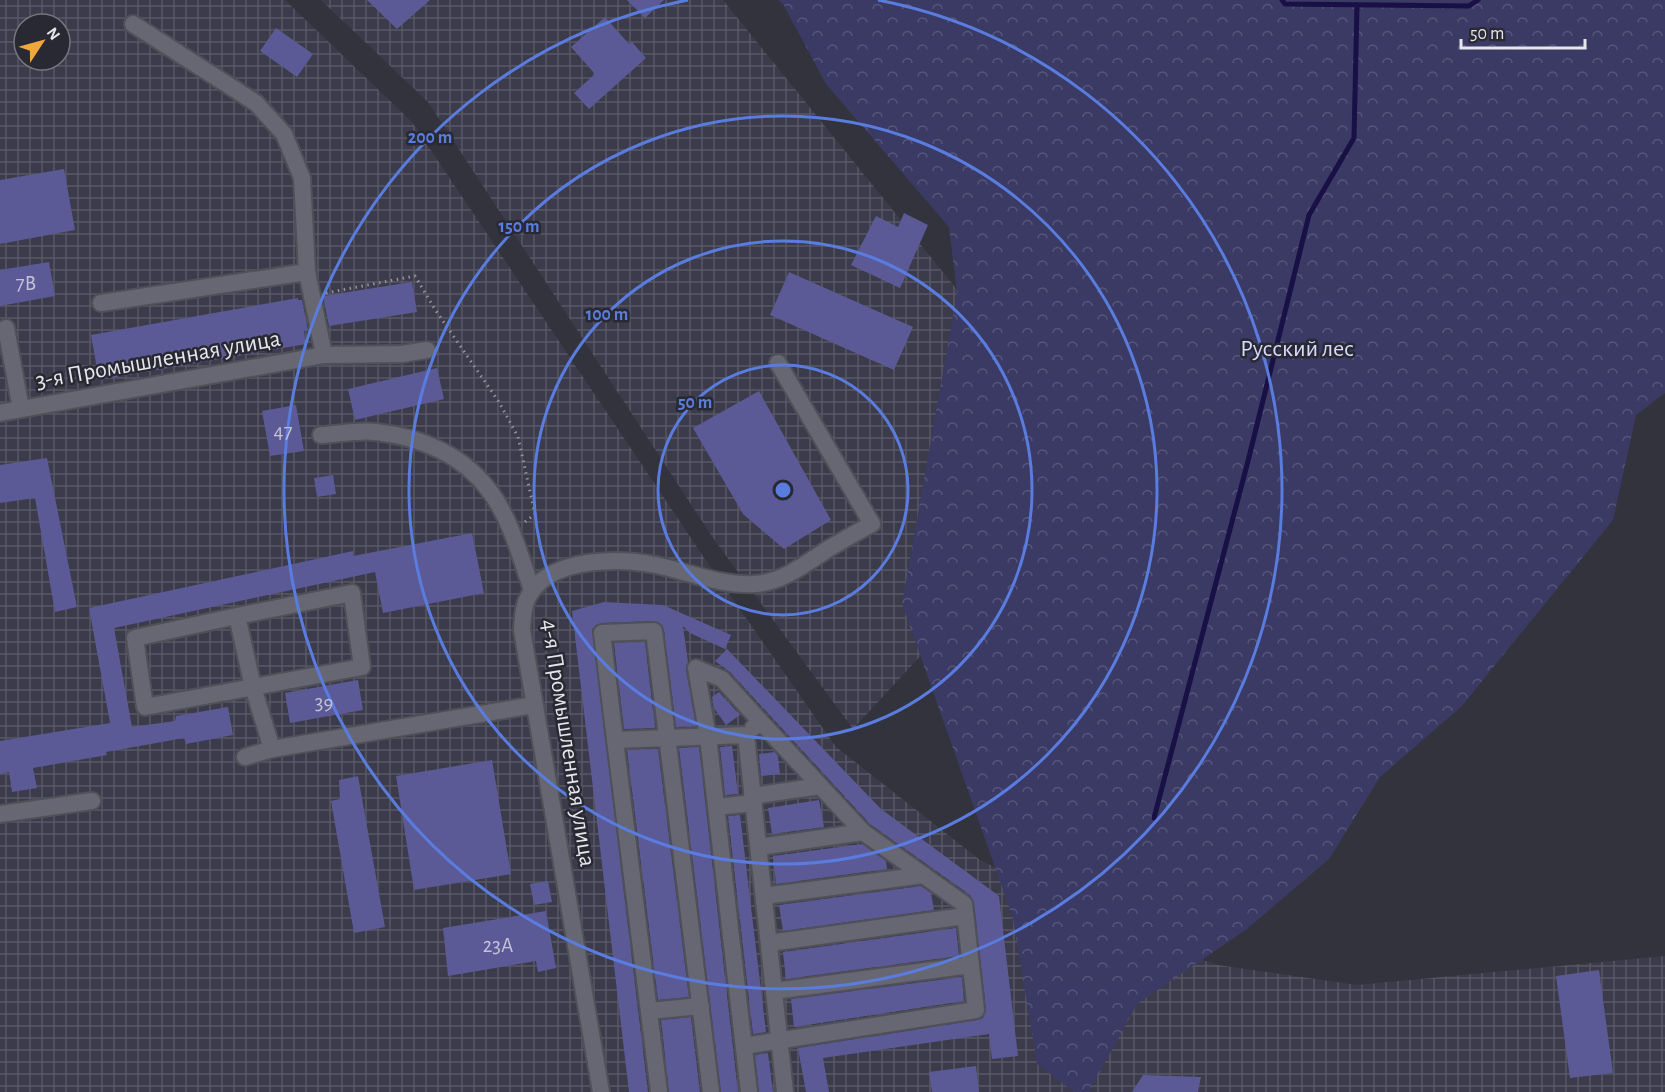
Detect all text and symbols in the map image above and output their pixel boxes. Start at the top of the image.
north arrow [12,12,72,72]
scale bar [1461,12,1586,50]
text: N [44,25,63,43]
text: 50 m [1470,25,1504,43]
text: 200 m [408,129,452,147]
text: 150 m [499,218,539,236]
house number: 7В [16,273,36,294]
text: 100 m [586,306,628,324]
street label: 3-я Промышленная улица [34,327,282,393]
park label: Русский лес [1240,337,1354,361]
text: 50 m [678,394,712,412]
house number: 47 [274,421,293,442]
centre of rings [773,480,793,500]
street label: 4-я Промышленная улица [537,618,599,868]
house number: 39 [315,692,333,713]
house number: 23А [483,935,513,956]

